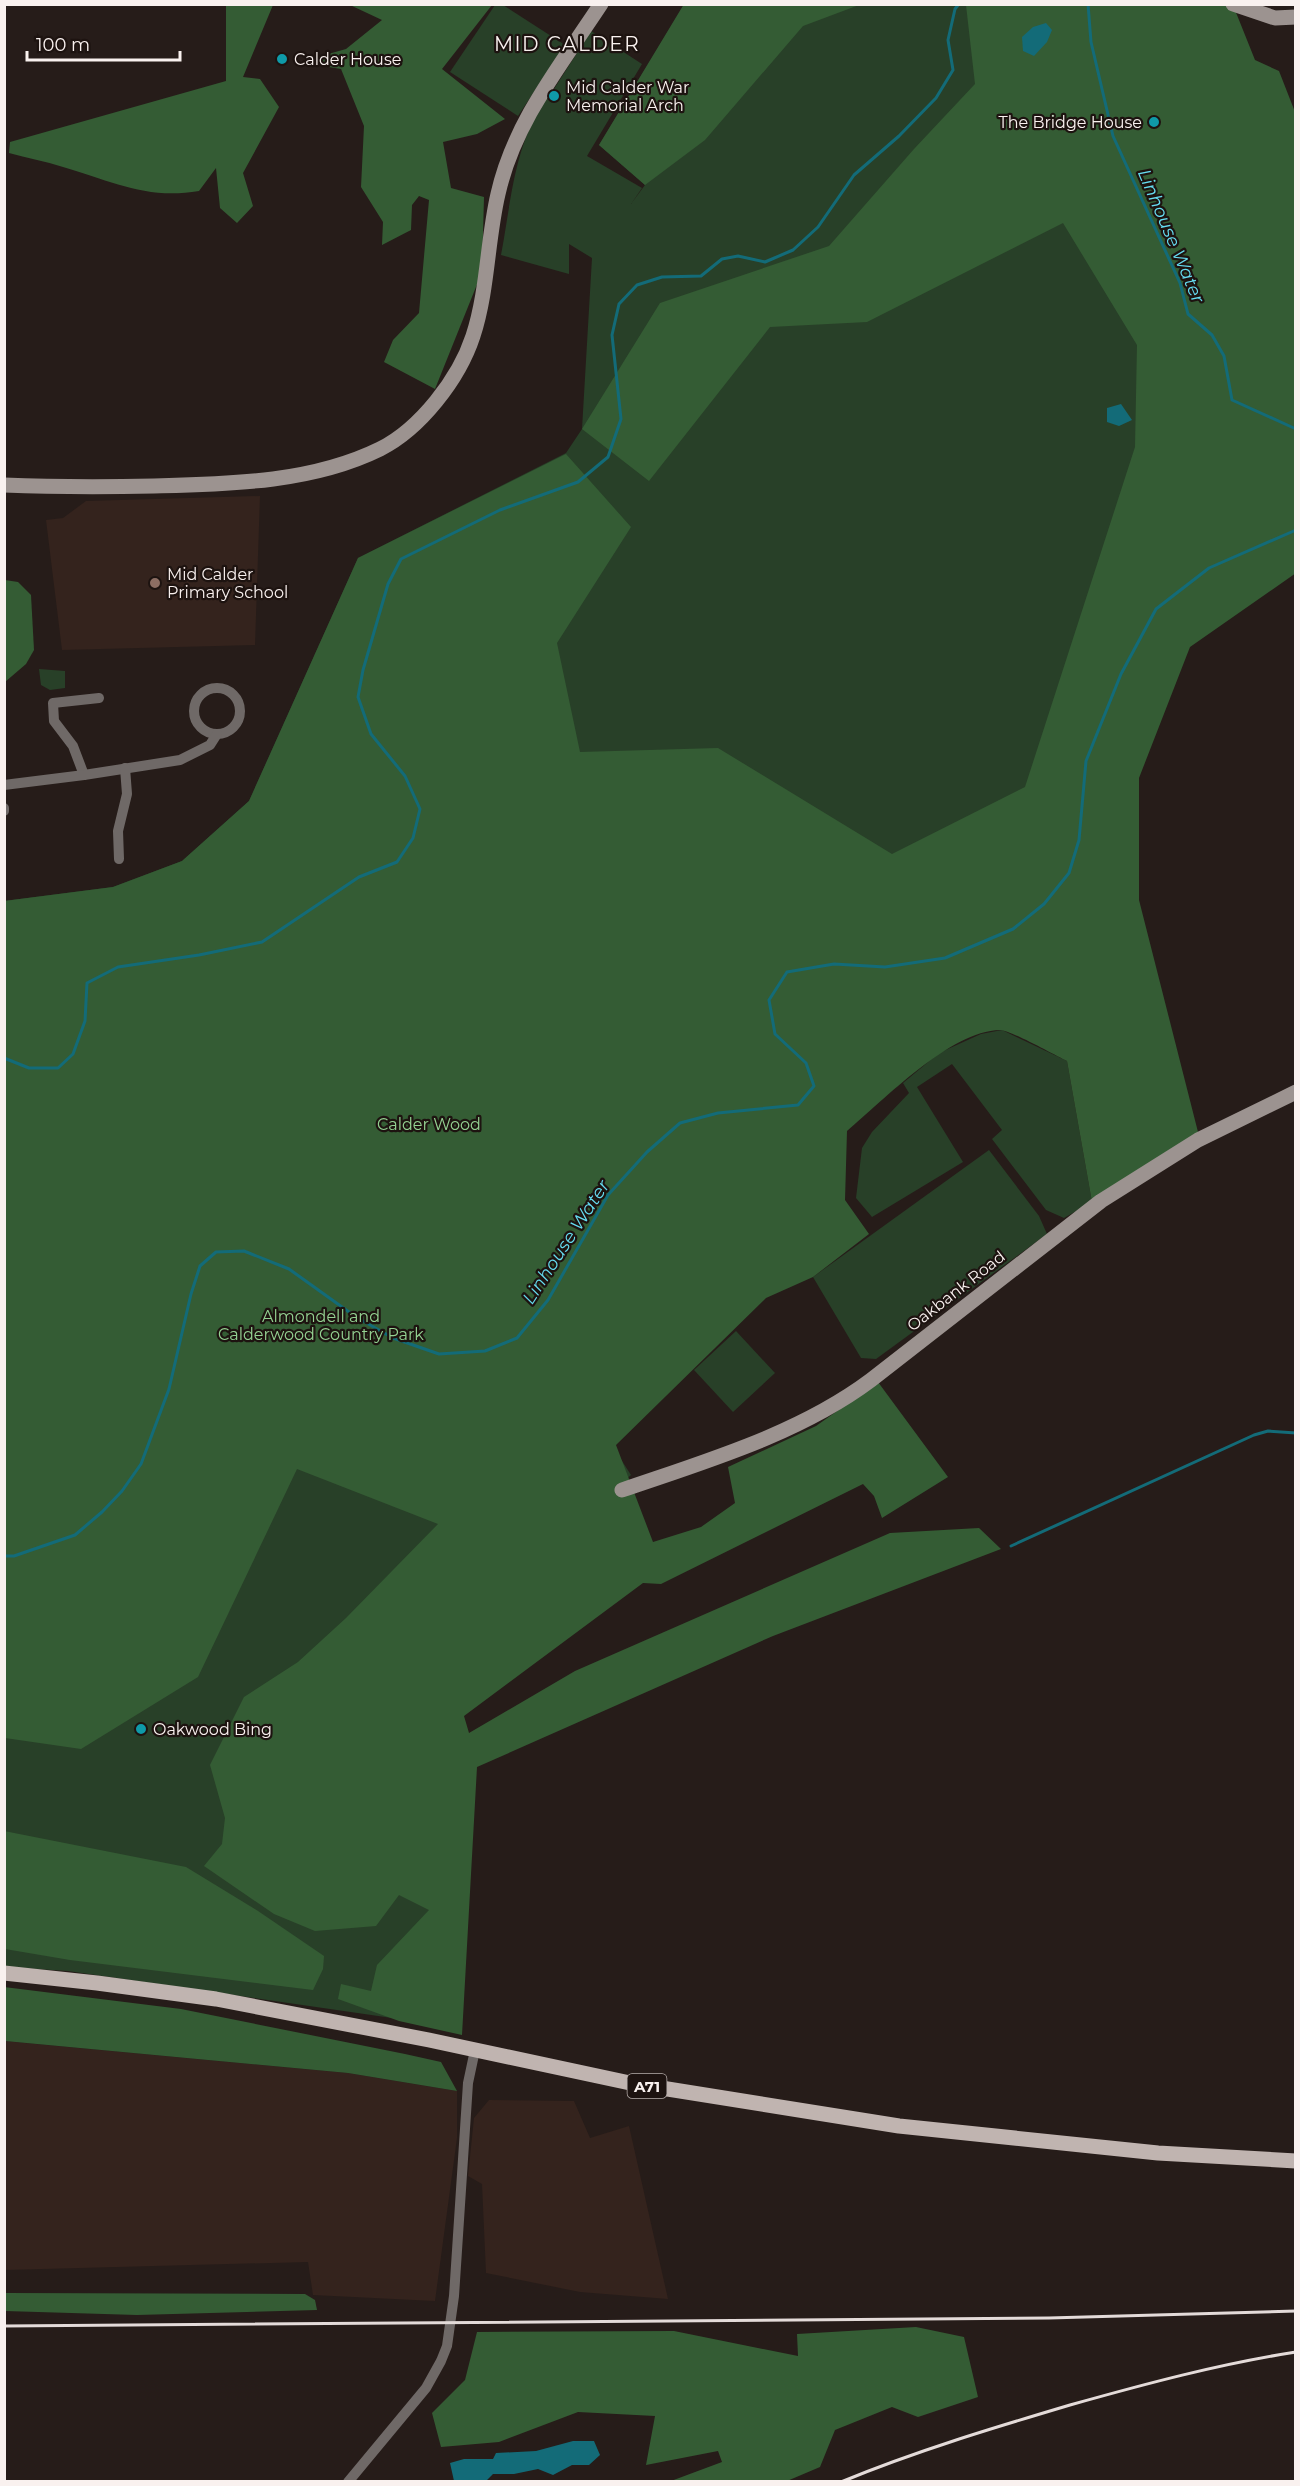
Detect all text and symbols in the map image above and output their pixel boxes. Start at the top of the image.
scale bar [27,24,180,62]
district label: MID CALDER [494,32,640,56]
text: 100 m [36,34,90,56]
place label: Calder House [294,50,401,69]
marker: Calder House [275,52,289,66]
place label: Mid Calder War Memorial Arch [566,78,689,115]
marker: Mid Calder War Memorial Arch [547,89,561,103]
place label: The Bridge House [999,113,1142,132]
marker: The Bridge House [1147,115,1161,129]
water label: Linhouse Water [1133,166,1209,307]
place label: Mid Calder Primary School [167,565,288,602]
marker: Mid Calder Primary School [148,576,162,590]
park label: Calder Wood [377,1115,481,1134]
water label: Linhouse Water [518,1175,615,1308]
street label: Oakbank Road [903,1247,1009,1335]
park label: Almondell and Calderwood Country Park [218,1307,424,1344]
place label: Oakwood Bing [153,1720,272,1739]
marker: Oakwood Bing [134,1722,148,1736]
road number: A71 [628,2074,666,2098]

